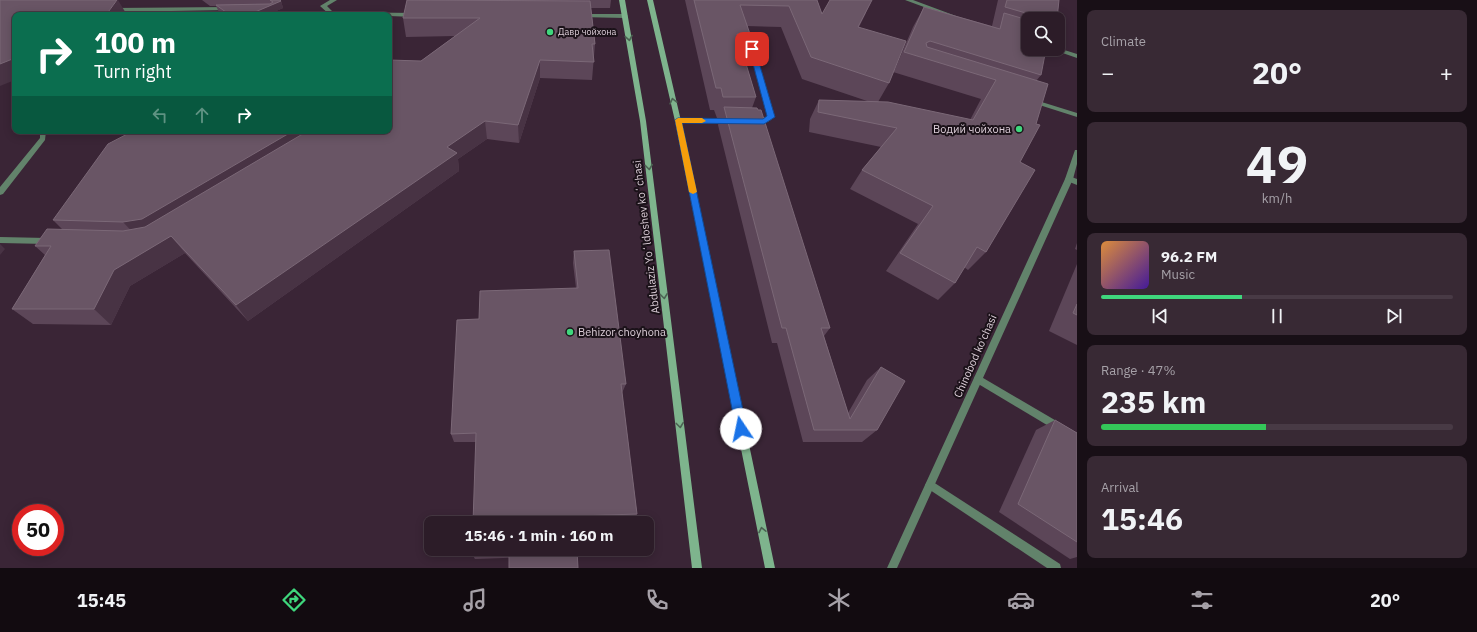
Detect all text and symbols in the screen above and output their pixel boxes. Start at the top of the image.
map controls [1021,12,1065,56]
button: search [1021,12,1065,56]
text: 100 m [94,24,176,61]
place label: Давр чойхона [558,26,617,37]
marker: Давр чойхона [545,27,555,37]
icon: right [28,28,80,80]
pin [735,32,769,66]
text: Climate [1101,33,1146,50]
one-way arrow [624,35,632,42]
icon: arrive [741,38,763,60]
text: 20° [1252,53,1302,92]
text: − [1101,58,1114,87]
text: + [1440,58,1453,87]
text: Turn right [94,60,172,83]
one-way arrow [670,98,678,104]
icon: left [149,104,171,126]
icon: ahead [191,104,213,126]
icon: right [233,104,255,126]
place label: Водий чойхона [933,122,1011,136]
marker: Водий чойхона [1014,124,1024,134]
text: 49 [1246,130,1308,197]
street label: Abdulaziz Yoʻldoshev koʻchasi [630,159,662,315]
one-way arrow [644,164,653,170]
text: km/h [1262,190,1292,207]
text: 96.2 FM [1161,247,1217,266]
text: Music [1161,266,1195,283]
one-way arrow [659,293,668,299]
icon: previous [1149,305,1171,327]
icon: pause [1266,305,1288,327]
icon: next [1383,305,1405,327]
street label: Chinobod ko'chasi [950,312,1000,400]
place label: Behizor choyhona [578,325,666,339]
marker: Behizor choyhona [565,327,575,337]
text: Range · 47% [1101,362,1175,379]
text: 235 km [1101,382,1206,421]
position arrow [720,408,762,450]
one-way arrow [675,422,684,428]
text: Arrival [1101,479,1139,496]
text: 15:46 [1101,499,1183,538]
speed limit sign: 50 [12,504,64,556]
text: 15:46 · 1 min · 160 m [465,526,613,545]
one-way arrow [758,527,767,533]
icon: directions [280,586,308,614]
icon: music [461,586,489,614]
icon: phone [643,586,671,614]
icon: climate [825,586,853,614]
icon: car [1007,586,1035,614]
icon: filters [1188,586,1216,614]
text: 15:45 [77,589,126,612]
text: 20° [1370,589,1400,612]

